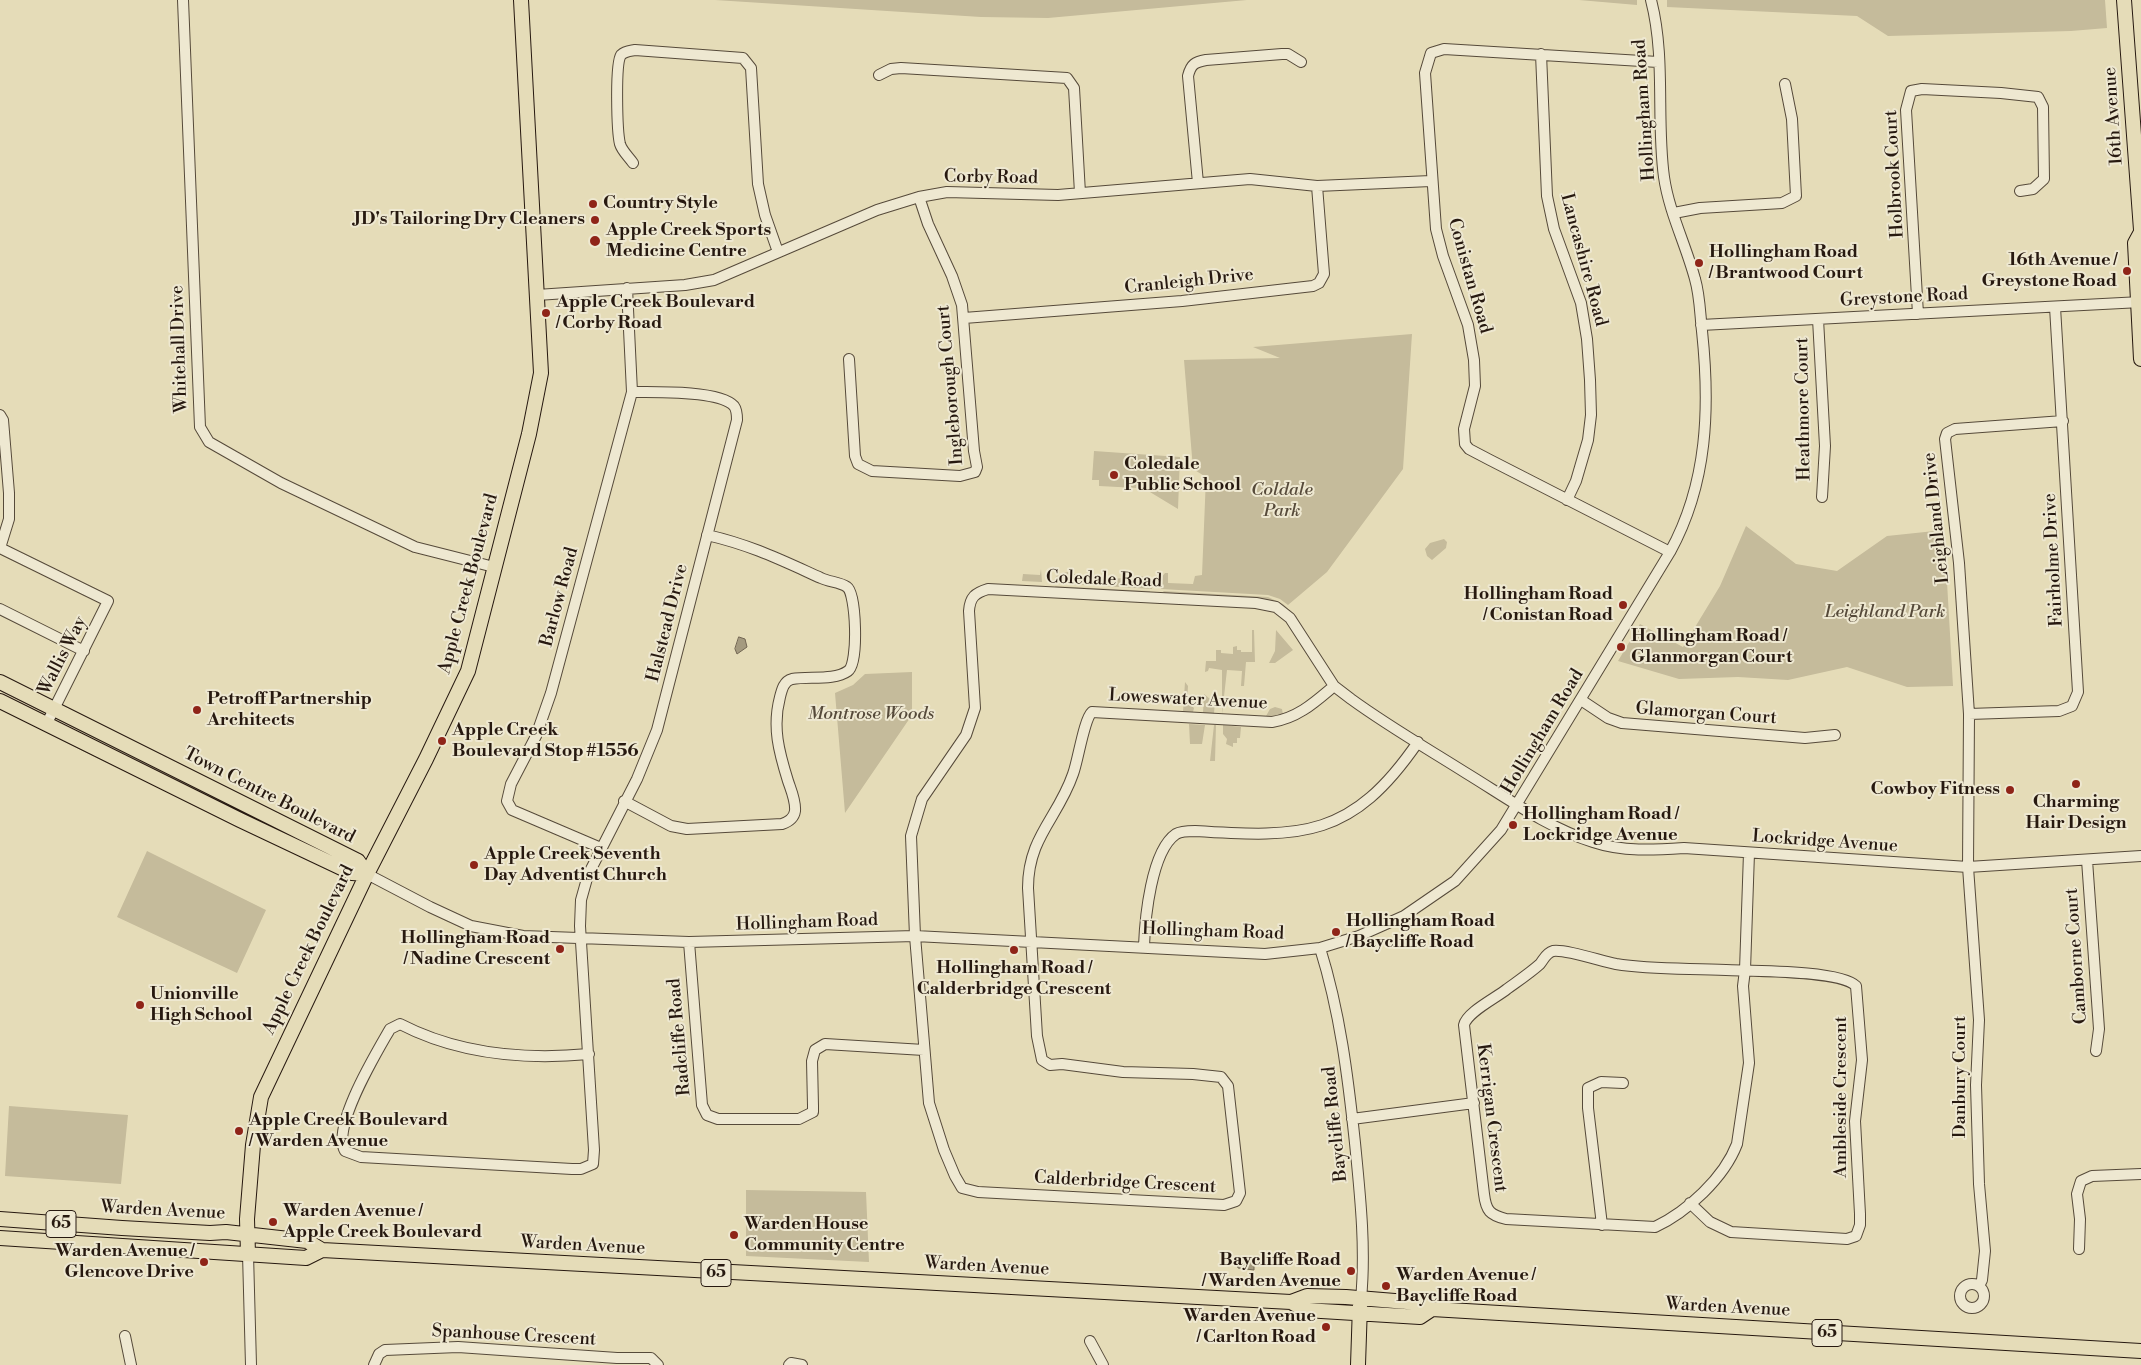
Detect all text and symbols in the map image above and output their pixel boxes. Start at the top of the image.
street label: Hollingham Road [1629,38,1661,182]
street label: 16th Avenue [2100,66,2128,166]
street label: Holbrook Court [1881,109,1909,239]
street label: Corby Road [944,166,1038,190]
street label: Lancashire Road [1555,191,1611,329]
place label: Country Style [603,193,718,215]
marker: Country Style [587,198,599,210]
place label: JD's Tailoring Dry Cleaners [354,209,585,231]
marker: JD's Tailoring Dry Cleaners [589,214,601,226]
street label: Conistan Road [1442,216,1496,336]
place label: Apple Creek Sports Medicine Centre [606,220,771,262]
marker: Apple Creek Sports Medicine Centre [588,234,602,248]
place label: Hollingham Road / Brantwood Court [1709,242,1863,284]
place label: 16th Avenue / Greystone Road [1982,250,2117,292]
marker: Hollingham Road / Brantwood Court [1693,257,1705,269]
street label: Cranleigh Drive [1123,264,1255,300]
marker: 16th Avenue / Greystone Road [2121,265,2133,277]
street label: Greystone Road [1839,284,1969,312]
street label: Whitehall Drive [167,285,193,413]
place label: Apple Creek Boulevard / Corby Road [556,292,755,334]
street label: Ingleborough Court [933,304,969,466]
marker: Apple Creek Boulevard / Corby Road [540,307,552,319]
street label: Heathmore Court [1792,337,1816,481]
street label: Leighland Drive [1919,451,1955,585]
place label: Coledale Public School [1124,454,1241,496]
marker: Coledale Public School [1108,469,1120,481]
park label: Coldale Park [1251,480,1313,522]
street label: Apple Creek Boulevard [435,491,503,677]
street label: Fairholme Drive [2040,493,2068,627]
street label: Barlow Road [536,545,584,649]
street label: Halstead Drive [643,562,693,684]
street label: Coledale Road [1046,567,1162,593]
place label: Hollingham Road / Conistan Road [1464,584,1613,626]
marker: Hollingham Road / Conistan Road [1617,599,1629,611]
park label: Leighland Park [1825,602,1945,624]
street label: Wallis Way [34,613,92,699]
place label: Hollingham Road / Glanmorgan Court [1631,626,1792,669]
marker: Hollingham Road / Glanmorgan Court [1615,641,1627,653]
street label: Hollingham Road [1497,665,1589,799]
street label: Loweswater Avenue [1108,685,1268,715]
place label: Petroff Partnership Architects [207,689,372,732]
street label: Glamorgan Court [1635,698,1777,730]
marker: Petroff Partnership Architects [191,704,203,716]
park label: Montrose Woods [808,704,934,726]
place label: Apple Creek Boulevard Stop #1556 [452,720,639,762]
marker: Apple Creek Boulevard Stop #1556 [436,735,448,747]
street label: Town Centre Boulevard [180,743,358,849]
marker: Charming Hair Design [2070,778,2082,790]
place label: Cowboy Fitness [1871,779,2000,801]
marker: Cowboy Fitness [2004,784,2016,796]
place label: Charming Hair Design [2025,792,2127,834]
place label: Hollingham Road / Lockridge Avenue [1523,804,1679,846]
marker: Hollingham Road / Lockridge Avenue [1507,819,1519,831]
street label: Lockridge Avenue [1751,826,1899,858]
place label: Apple Creek Seventh Day Adventist Church [484,844,667,886]
marker: Apple Creek Seventh Day Adventist Church [468,859,480,871]
street label: Apple Creek Boulevard [259,862,359,1038]
street label: Camborne Court [2061,887,2093,1025]
street label: Hollingham Road [736,910,878,936]
place label: Hollingham Road / Baycliffe Road [1346,911,1495,954]
street label: Hollingham Road [1142,919,1284,945]
marker: Hollingham Road / Baycliffe Road [1330,926,1342,938]
place label: Hollingham Road / Nadine Crescent [401,928,550,971]
marker: Hollingham Road / Nadine Crescent [554,943,566,955]
marker: Hollingham Road / Calderbridge Crescent [1008,944,1020,956]
place label: Hollingham Road / Calderbridge Crescent [917,958,1111,1001]
street label: Radcliffe Road [664,977,696,1097]
place label: Unionville High School [150,984,253,1026]
marker: Unionville High School [134,999,146,1011]
street label: Ambleside Crescent [1831,1016,1853,1178]
street label: Danbury Court [1950,1016,1972,1138]
street label: Kerrigan Crescent [1471,1043,1511,1193]
street label: Baycliffe Road [1319,1065,1353,1183]
place label: Apple Creek Boulevard / Warden Avenue [249,1110,448,1152]
marker: Apple Creek Boulevard / Warden Avenue [233,1125,245,1137]
street label: Calderbridge Crescent [1033,1167,1217,1199]
street label: Warden Avenue [100,1197,226,1225]
place label: Warden Avenue / Apple Creek Boulevard [283,1201,482,1244]
road number: 65 [46,1210,76,1238]
place label: Warden House Community Centre [744,1214,905,1256]
marker: Warden Avenue / Apple Creek Boulevard [267,1216,279,1228]
marker: Warden House Community Centre [728,1229,740,1241]
street label: Warden Avenue [520,1232,646,1260]
place label: Warden Avenue / Glencove Drive [55,1241,194,1284]
place label: Baycliffe Road / Warden Avenue [1202,1250,1341,1292]
street label: Warden Avenue [924,1253,1050,1281]
marker: Warden Avenue / Glencove Drive [198,1256,210,1268]
road number: 65 [701,1260,731,1286]
marker: Baycliffe Road / Warden Avenue [1345,1265,1357,1277]
place label: Warden Avenue / Baycliffe Road [1396,1265,1535,1308]
marker: Warden Avenue / Baycliffe Road [1380,1280,1392,1292]
street label: Warden Avenue [1665,1294,1791,1322]
place label: Warden Avenue / Carlton Road [1183,1306,1316,1348]
road number: 65 [1812,1320,1842,1346]
street label: Spanhouse Crescent [431,1321,597,1351]
marker: Warden Avenue / Carlton Road [1320,1321,1332,1333]

